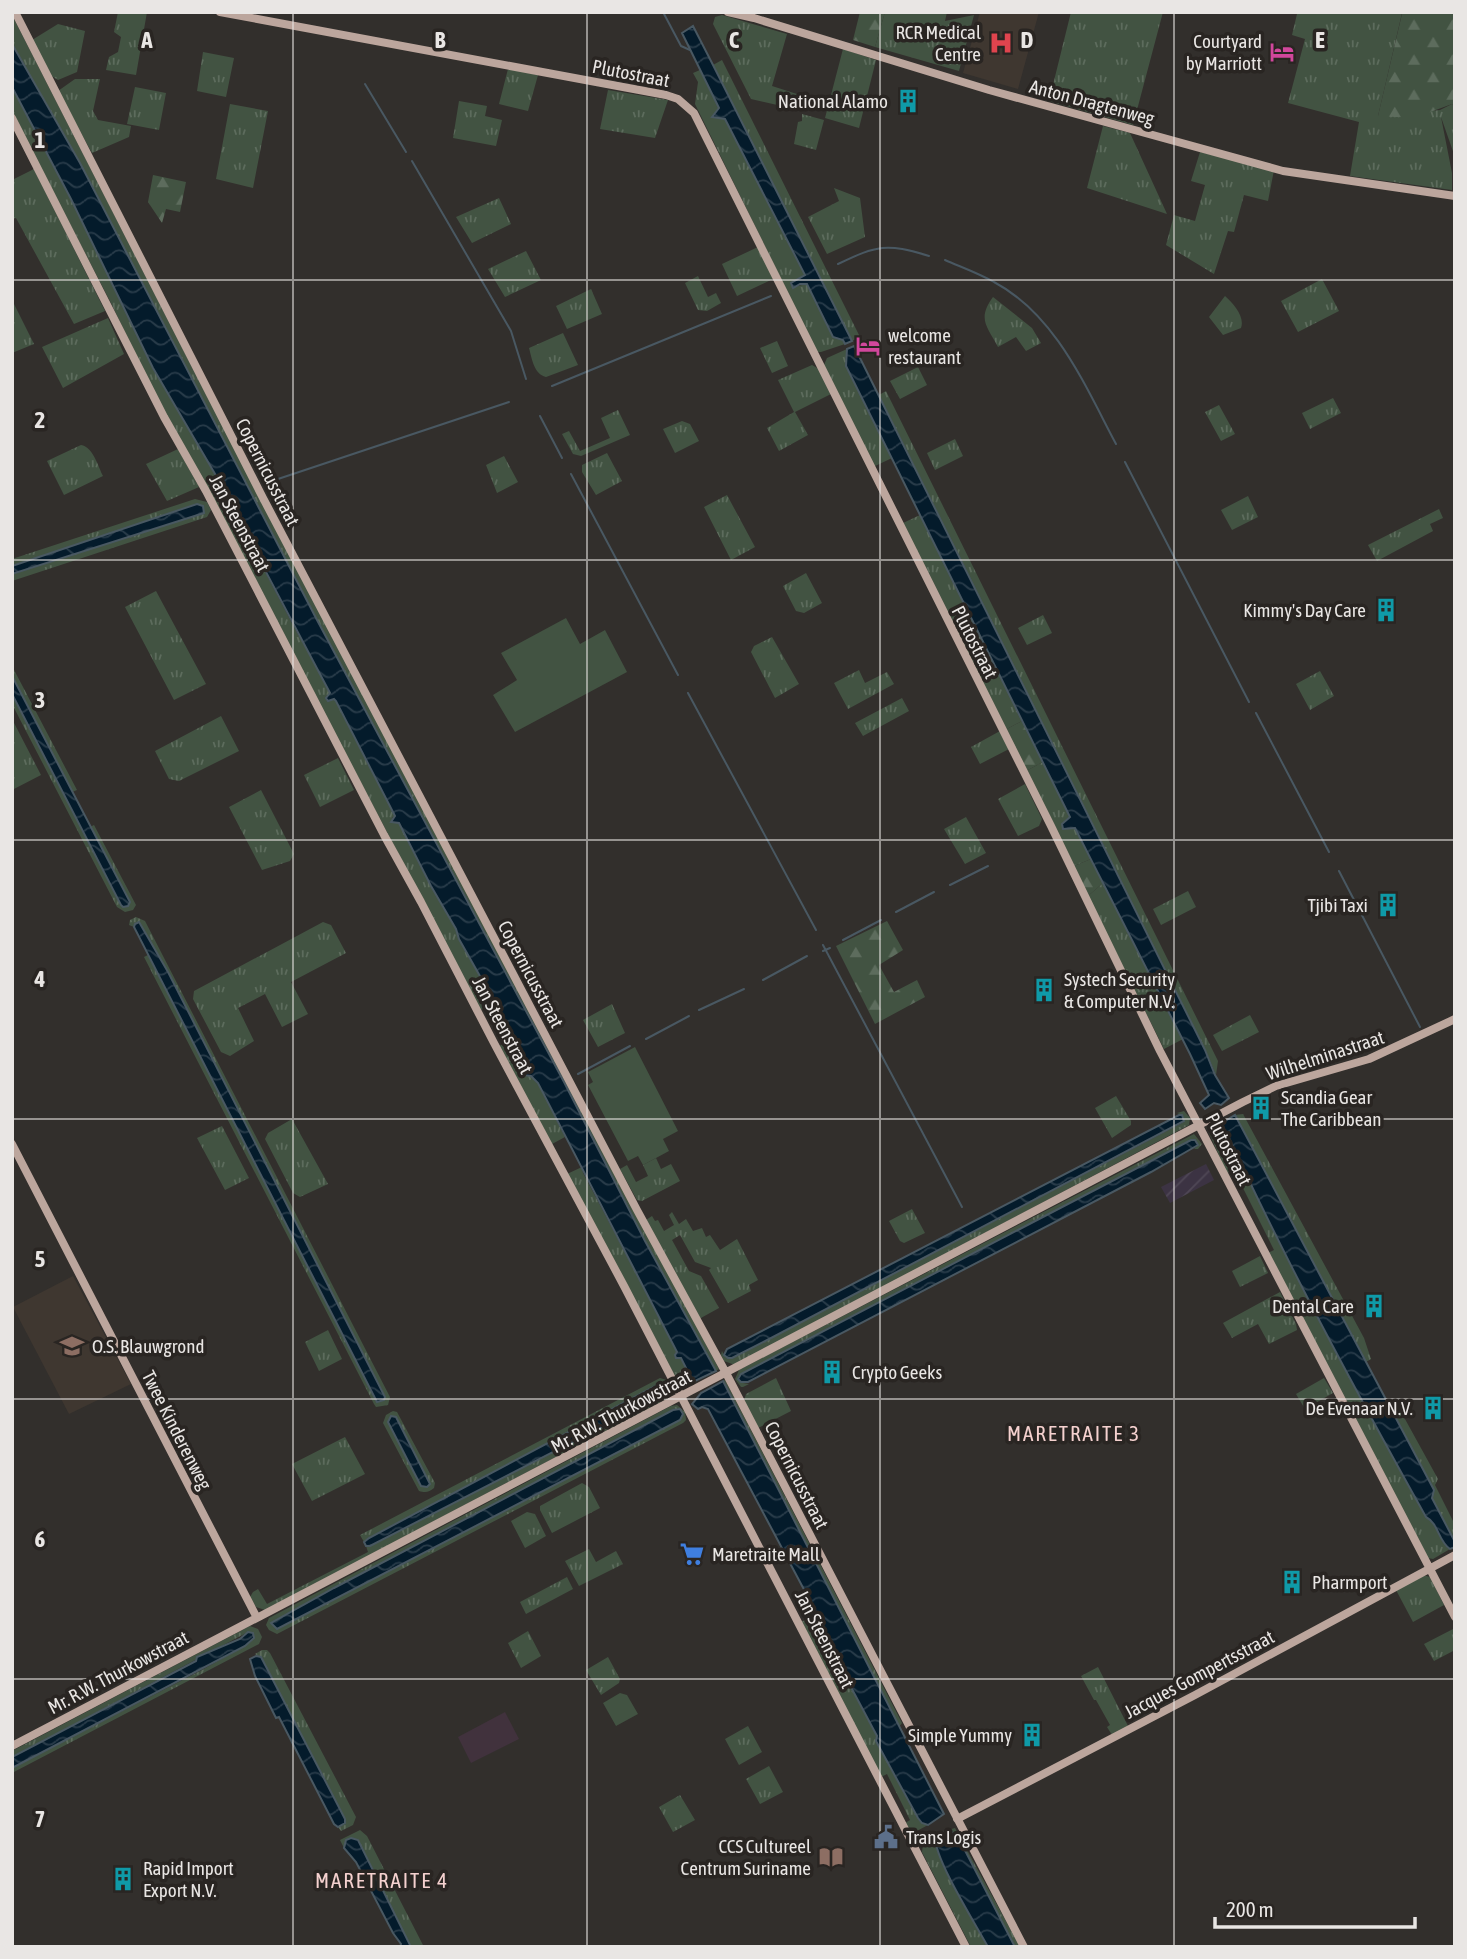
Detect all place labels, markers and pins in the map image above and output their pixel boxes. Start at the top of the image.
place label: RCR Medical Centre [895,21,981,65]
hospital icon: RCR Medical Centre [987,29,1015,57]
place label: Courtyard by Marriott [1186,30,1262,74]
hotel icon: Courtyard by Marriott [1268,38,1296,66]
building icon: National Alamo [894,87,922,115]
place label: National Alamo [778,90,888,112]
place label: welcome restaurant [888,324,961,368]
hotel icon: welcome restaurant [854,332,882,360]
building icon: Kimmy's Day Care [1372,596,1400,624]
place label: Kimmy's Day Care [1243,599,1366,621]
building icon: Tjibi Taxi [1374,891,1402,919]
place label: Tjibi Taxi [1307,894,1368,916]
place label: Systech Security & Computer N.V. [1064,968,1175,1012]
building icon: Systech Security & Computer N.V. [1030,976,1058,1004]
place label: Scandia Gear The Caribbean [1281,1086,1381,1130]
building icon: Scandia Gear The Caribbean [1247,1094,1275,1122]
building icon: Dental Care [1360,1292,1388,1320]
place label: Dental Care [1272,1295,1354,1317]
school or university icon: O.S. Blauwgrond [58,1332,86,1360]
place label: O.S. Blauwgrond [92,1335,204,1357]
building icon: Crypto Geeks [818,1358,846,1386]
place label: Crypto Geeks [852,1361,942,1383]
building icon: De Evenaar N.V. [1419,1394,1447,1422]
place label: De Evenaar N.V. [1305,1397,1413,1419]
supermarket icon: Maretraite Mall [678,1540,706,1568]
place label: Maretraite Mall [712,1543,820,1565]
building icon: Pharmport [1278,1568,1306,1596]
place label: Pharmport [1312,1571,1387,1593]
building icon: Simple Yummy [1018,1721,1046,1749]
place label: Simple Yummy [908,1724,1012,1746]
public building icon: Trans Logis [872,1823,900,1851]
place label: Trans Logis [906,1826,982,1848]
place label: CCS Cultureel Centrum Suriname [681,1835,811,1879]
library icon: CCS Cultureel Centrum Suriname [817,1843,845,1871]
place label: Rapid Import Export N.V. [143,1857,234,1901]
building icon: Rapid Import Export N.V. [109,1865,137,1893]

